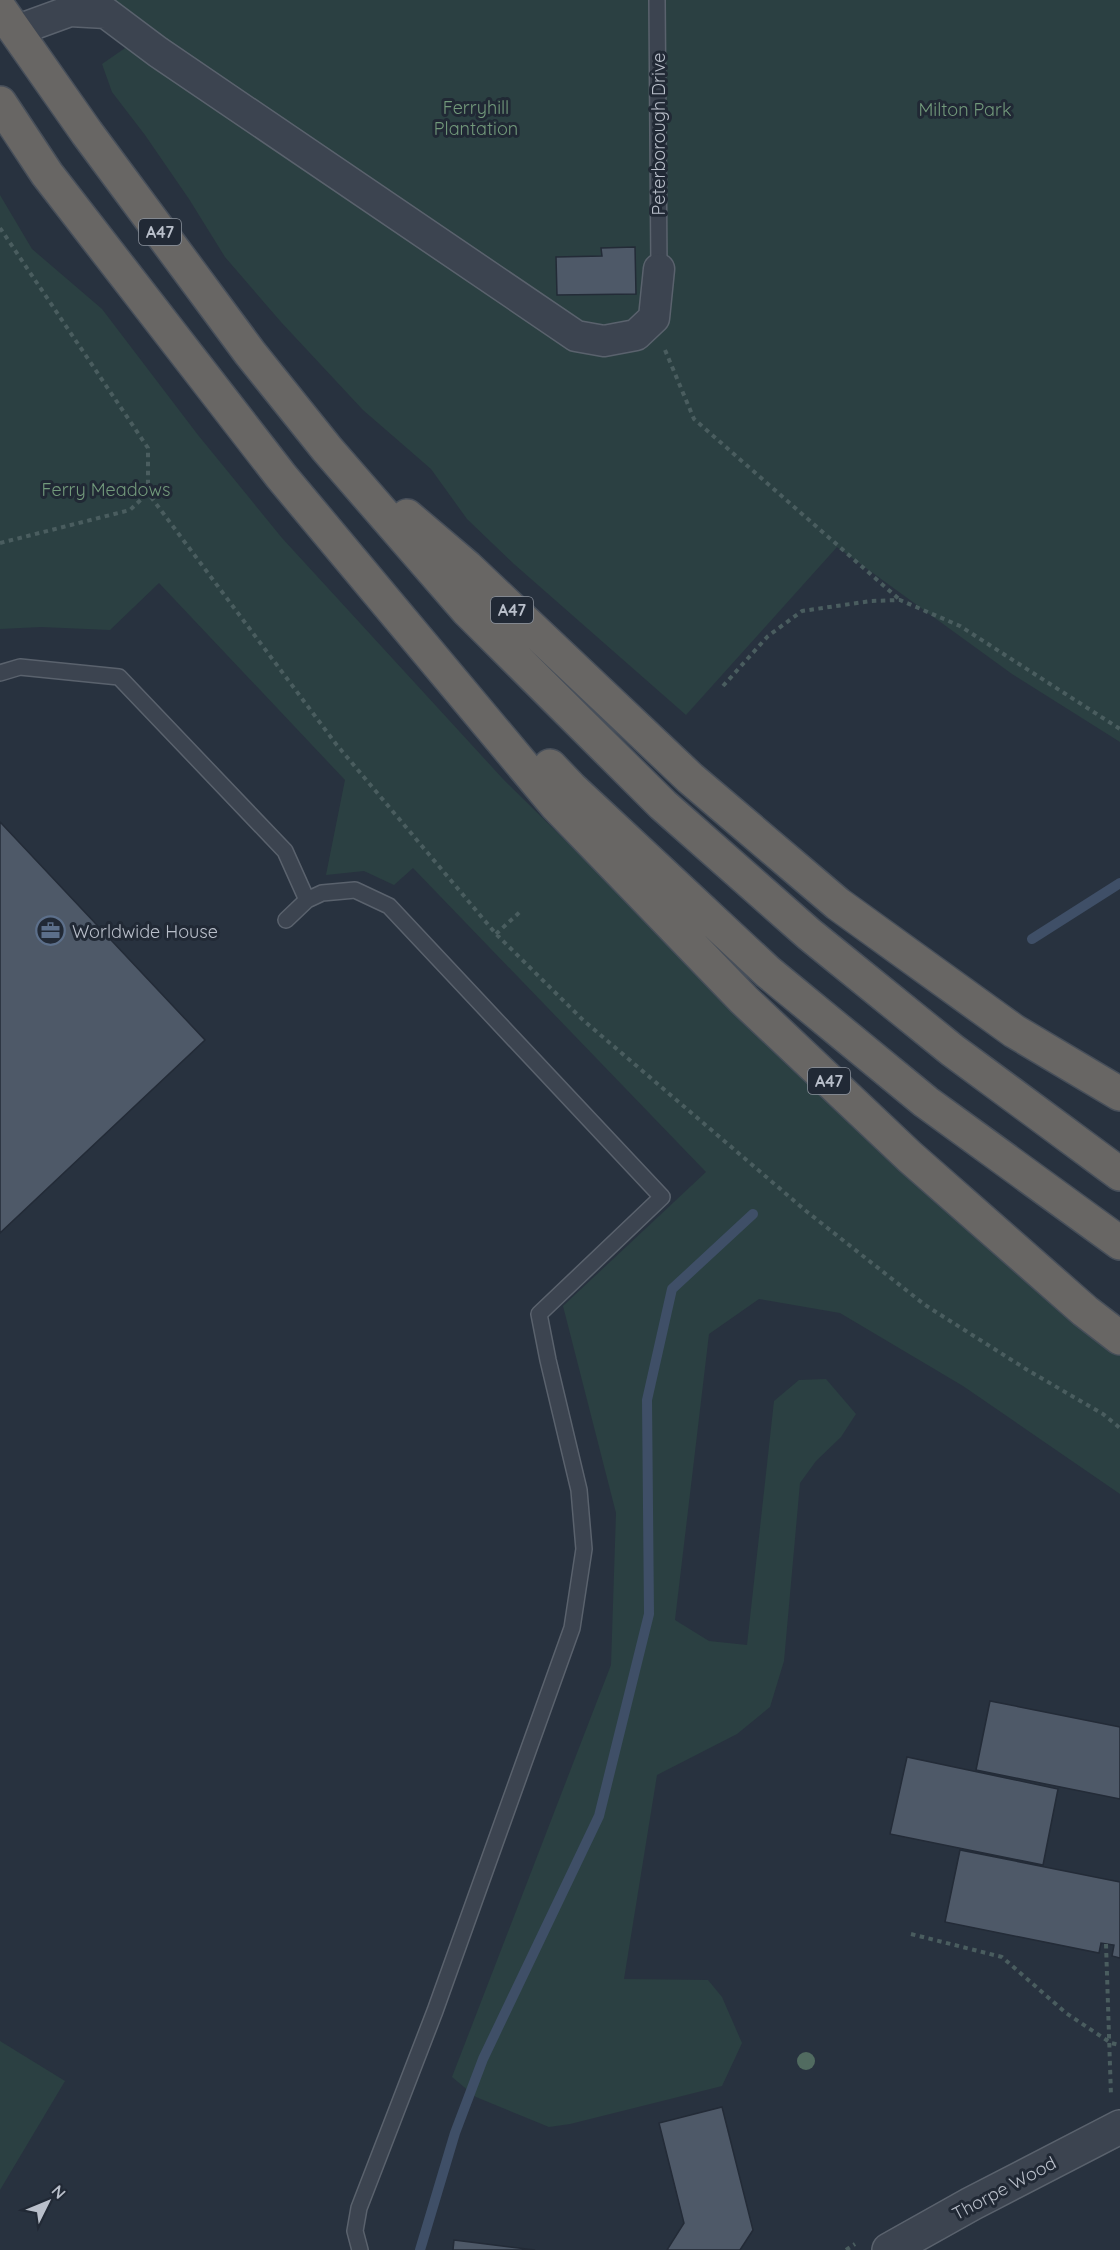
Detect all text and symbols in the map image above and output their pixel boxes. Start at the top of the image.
street label: Peterborough Drive [647,53,670,215]
park label: Ferryhill Plantation [434,96,518,140]
park label: Milton Park [918,98,1012,121]
road number: A47 [139,219,181,245]
park label: Ferry Meadows [42,478,170,501]
road number: A47 [491,597,533,623]
office icon: Worldwide House [35,915,67,947]
place label: Worldwide House [72,920,218,943]
road number: A47 [808,1068,850,1094]
street label: Thorpe Wood [948,2151,1060,2225]
north arrow [18,2172,78,2232]
text: N [48,2181,70,2203]

